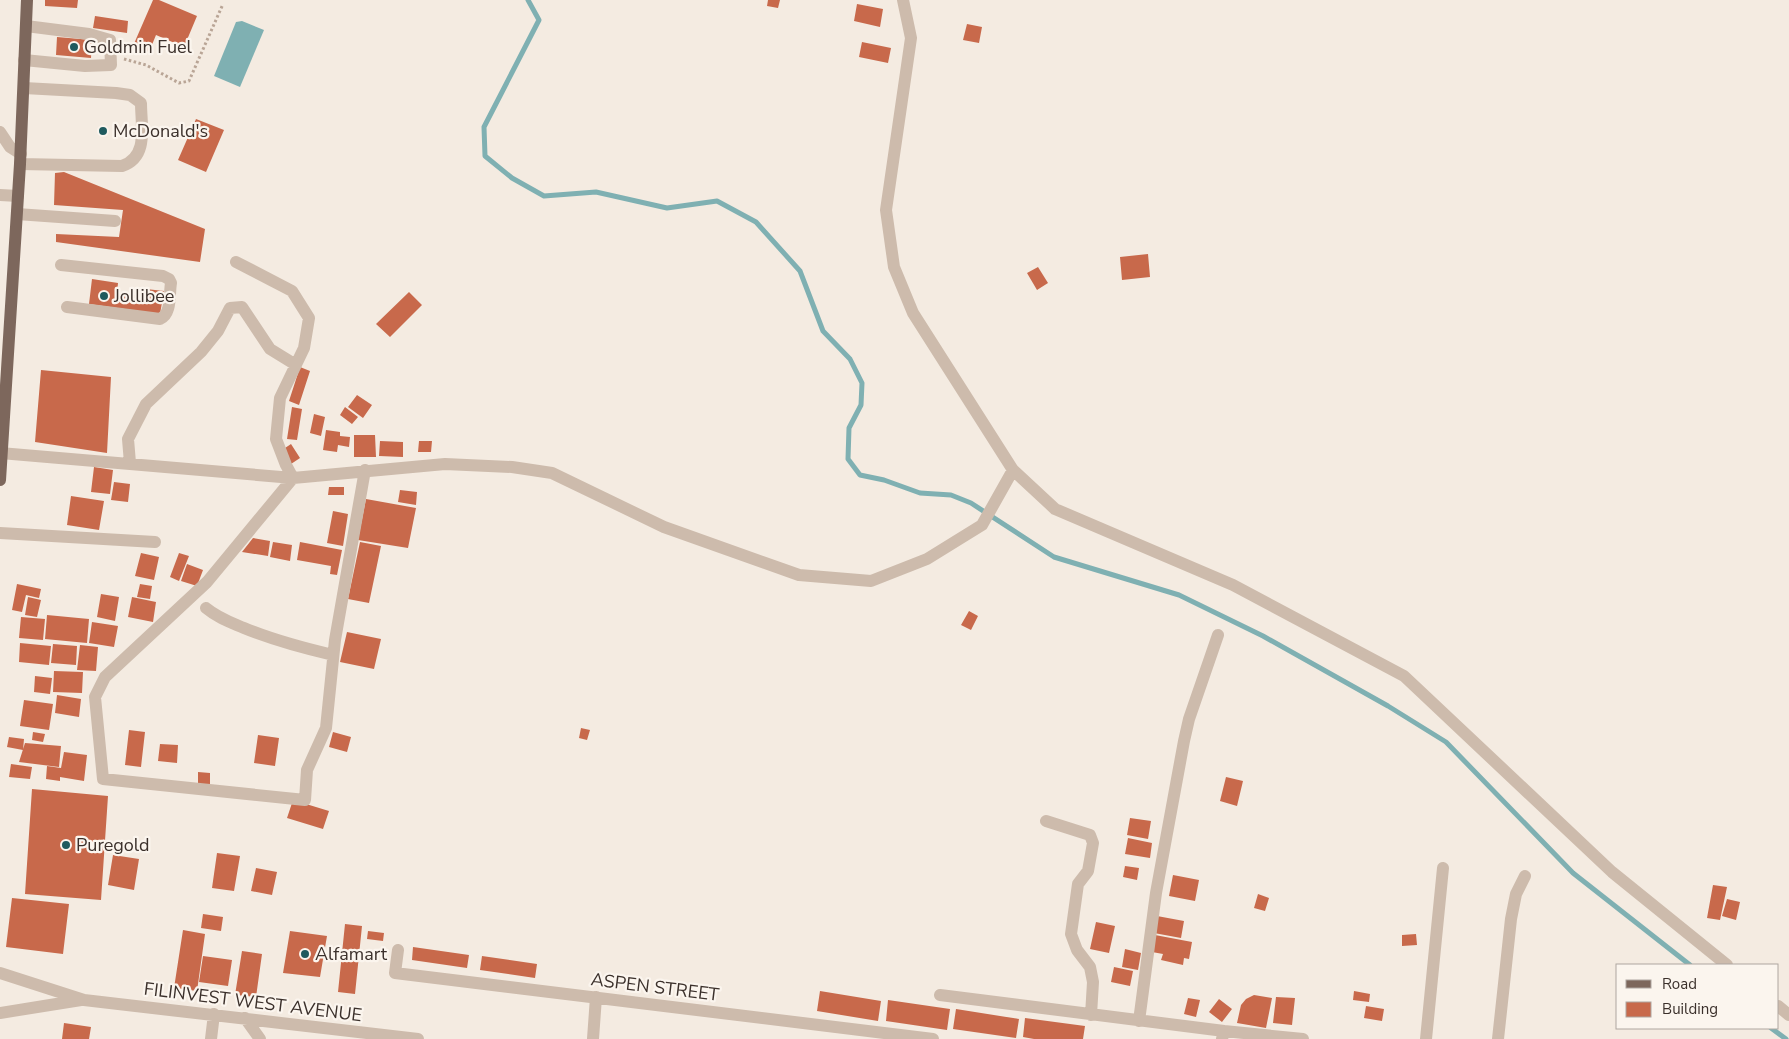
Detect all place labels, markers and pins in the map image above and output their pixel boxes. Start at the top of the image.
place label: Goldmin Fuel [84,35,193,59]
marker: Goldmin Fuel [68,41,80,53]
place label: McDonald's [113,119,208,143]
marker: McDonald's [97,125,109,137]
place label: Jollibee [113,284,174,308]
marker: Jollibee [98,290,110,302]
place label: Puregold [76,833,150,857]
marker: Puregold [60,839,72,851]
place label: Alfamart [315,942,388,966]
marker: Alfamart [299,948,311,960]

